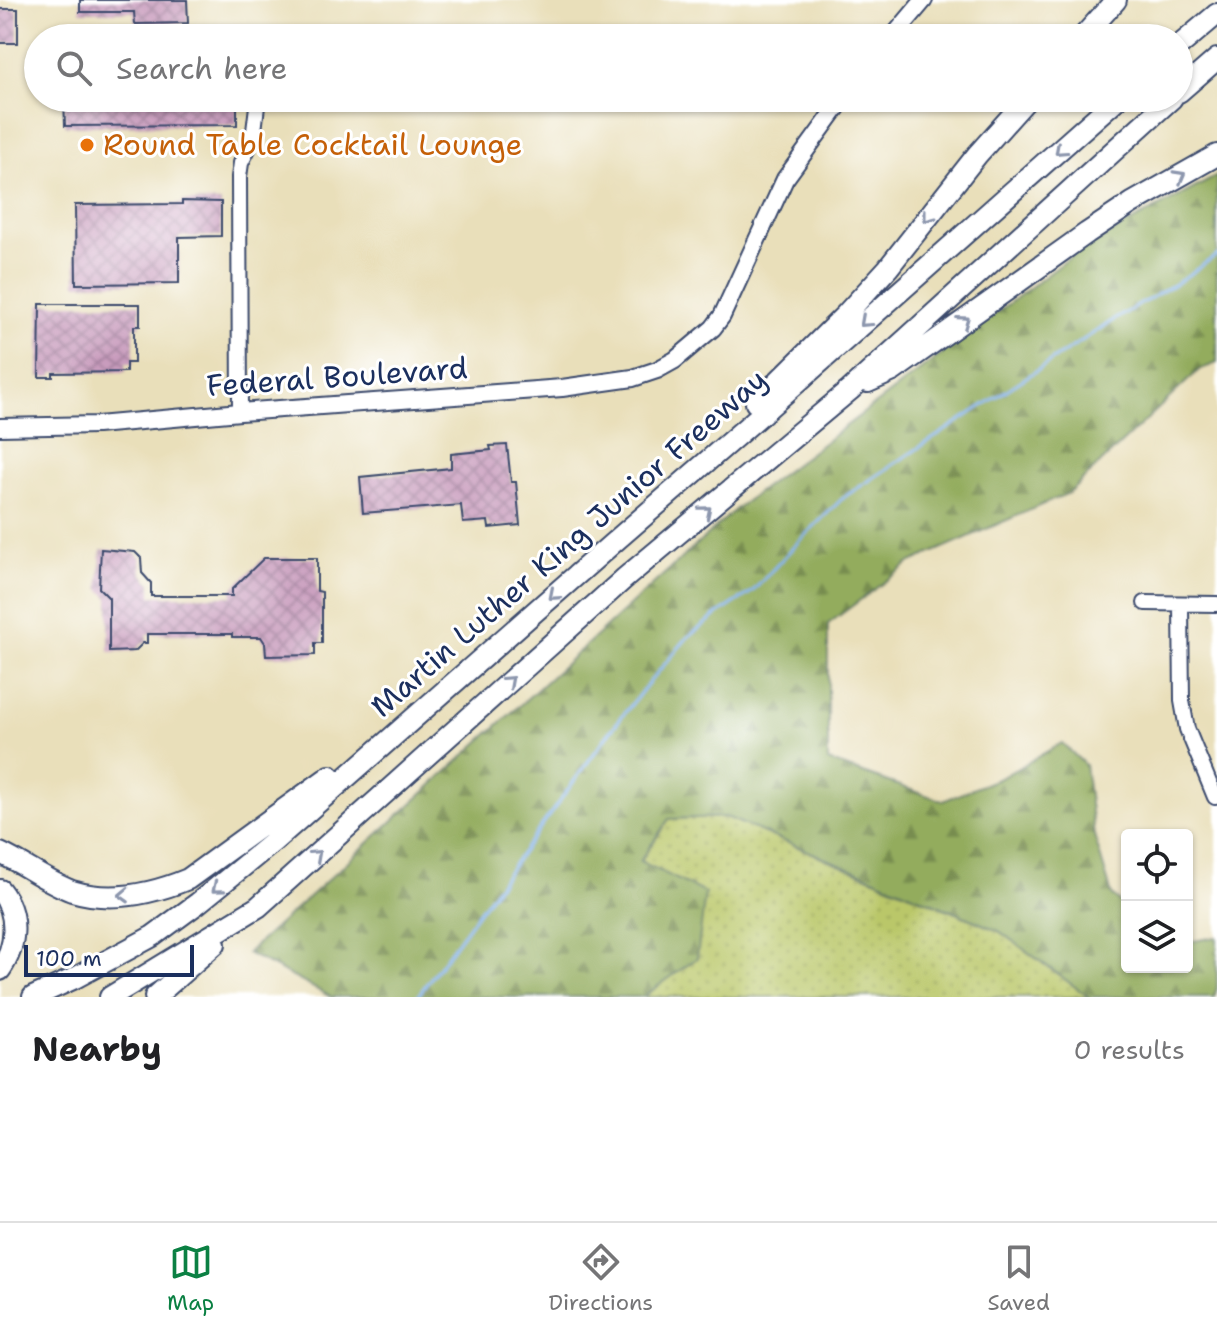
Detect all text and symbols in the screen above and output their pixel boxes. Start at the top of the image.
search box [24,24,1193,112]
icon: search [52,46,96,90]
text: Search here [116,48,287,89]
place label: Round Table Cocktail Lounge [103,124,523,165]
marker: Round Table Cocktail Lounge [78,136,96,154]
one-way arrow [1054,140,1069,155]
one-way arrow [1171,170,1185,186]
one-way arrow [924,208,938,223]
one-way arrow [860,313,875,327]
one-way arrow [955,316,970,331]
street label: Federal Boulevard [205,347,469,406]
street label: Martin Luther King Junior Freeway [362,359,776,726]
one-way arrow [696,506,711,521]
one-way arrow [549,585,564,599]
one-way arrow [500,677,515,691]
map controls [1121,829,1193,973]
button: locate [1121,829,1193,901]
one-way arrow [306,850,321,864]
one-way arrow [211,878,226,892]
one-way arrow [117,887,130,904]
button: layers [1121,901,1193,973]
scale bar [24,941,194,977]
text: 100 m [36,944,102,973]
text: Nearby [32,1026,162,1072]
text: 0 results [1073,1032,1185,1067]
tab: Map [167,1240,214,1317]
tab: Directions [548,1240,653,1317]
tab: Saved [987,1240,1050,1317]

